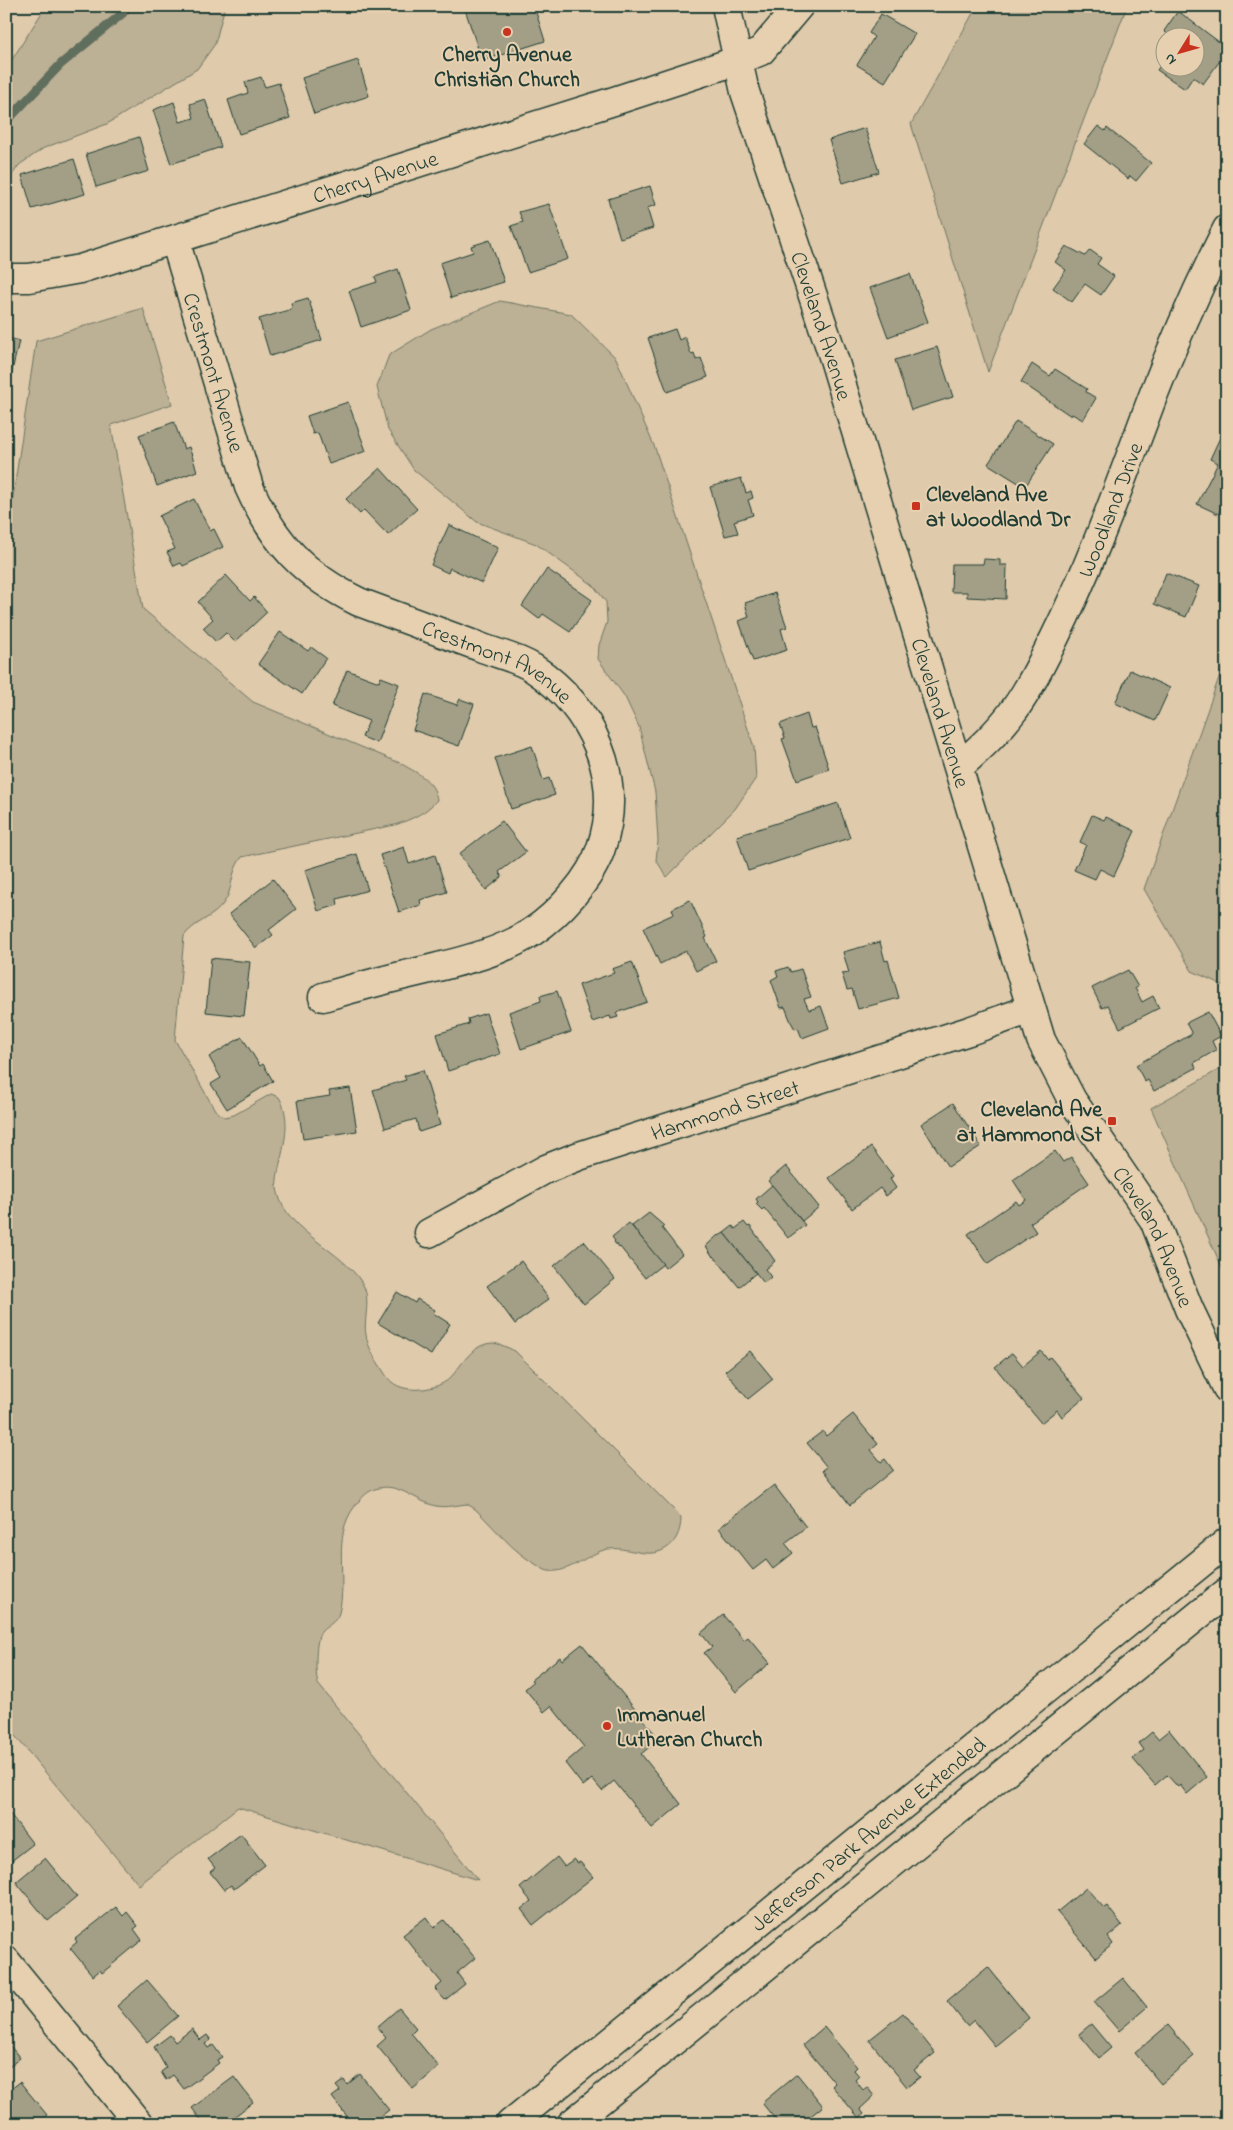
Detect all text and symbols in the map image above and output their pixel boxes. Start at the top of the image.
marker: Cherry Avenue Christian Church [501,26,513,38]
north arrow [1156,28,1206,78]
place label: Cherry Avenue Christian Church [434,40,580,97]
text: N [1160,49,1182,69]
street label: Cherry Avenue [309,144,443,214]
street label: Cleveland Avenue [780,248,859,405]
street label: Crestmont Avenue [173,289,251,457]
street label: Woodland Drive [1071,438,1153,583]
place label: Cleveland Ave at Woodland Dr [926,480,1072,537]
marker: Cleveland Ave at Woodland Dr [910,500,922,512]
street label: Crestmont Avenue [417,614,579,712]
street label: Cleveland Avenue [901,635,976,792]
street label: Hammond Street [647,1073,805,1151]
place label: Cleveland Ave at Hammond St [957,1095,1103,1152]
marker: Cleveland Ave at Hammond St [1106,1115,1118,1127]
street label: Cleveland Avenue [1103,1161,1200,1313]
place label: Immanuel Lutheran Church [617,1700,763,1757]
marker: Immanuel Lutheran Church [601,1720,613,1732]
street label: Jefferson Park Avenue Extended [745,1731,994,1941]

